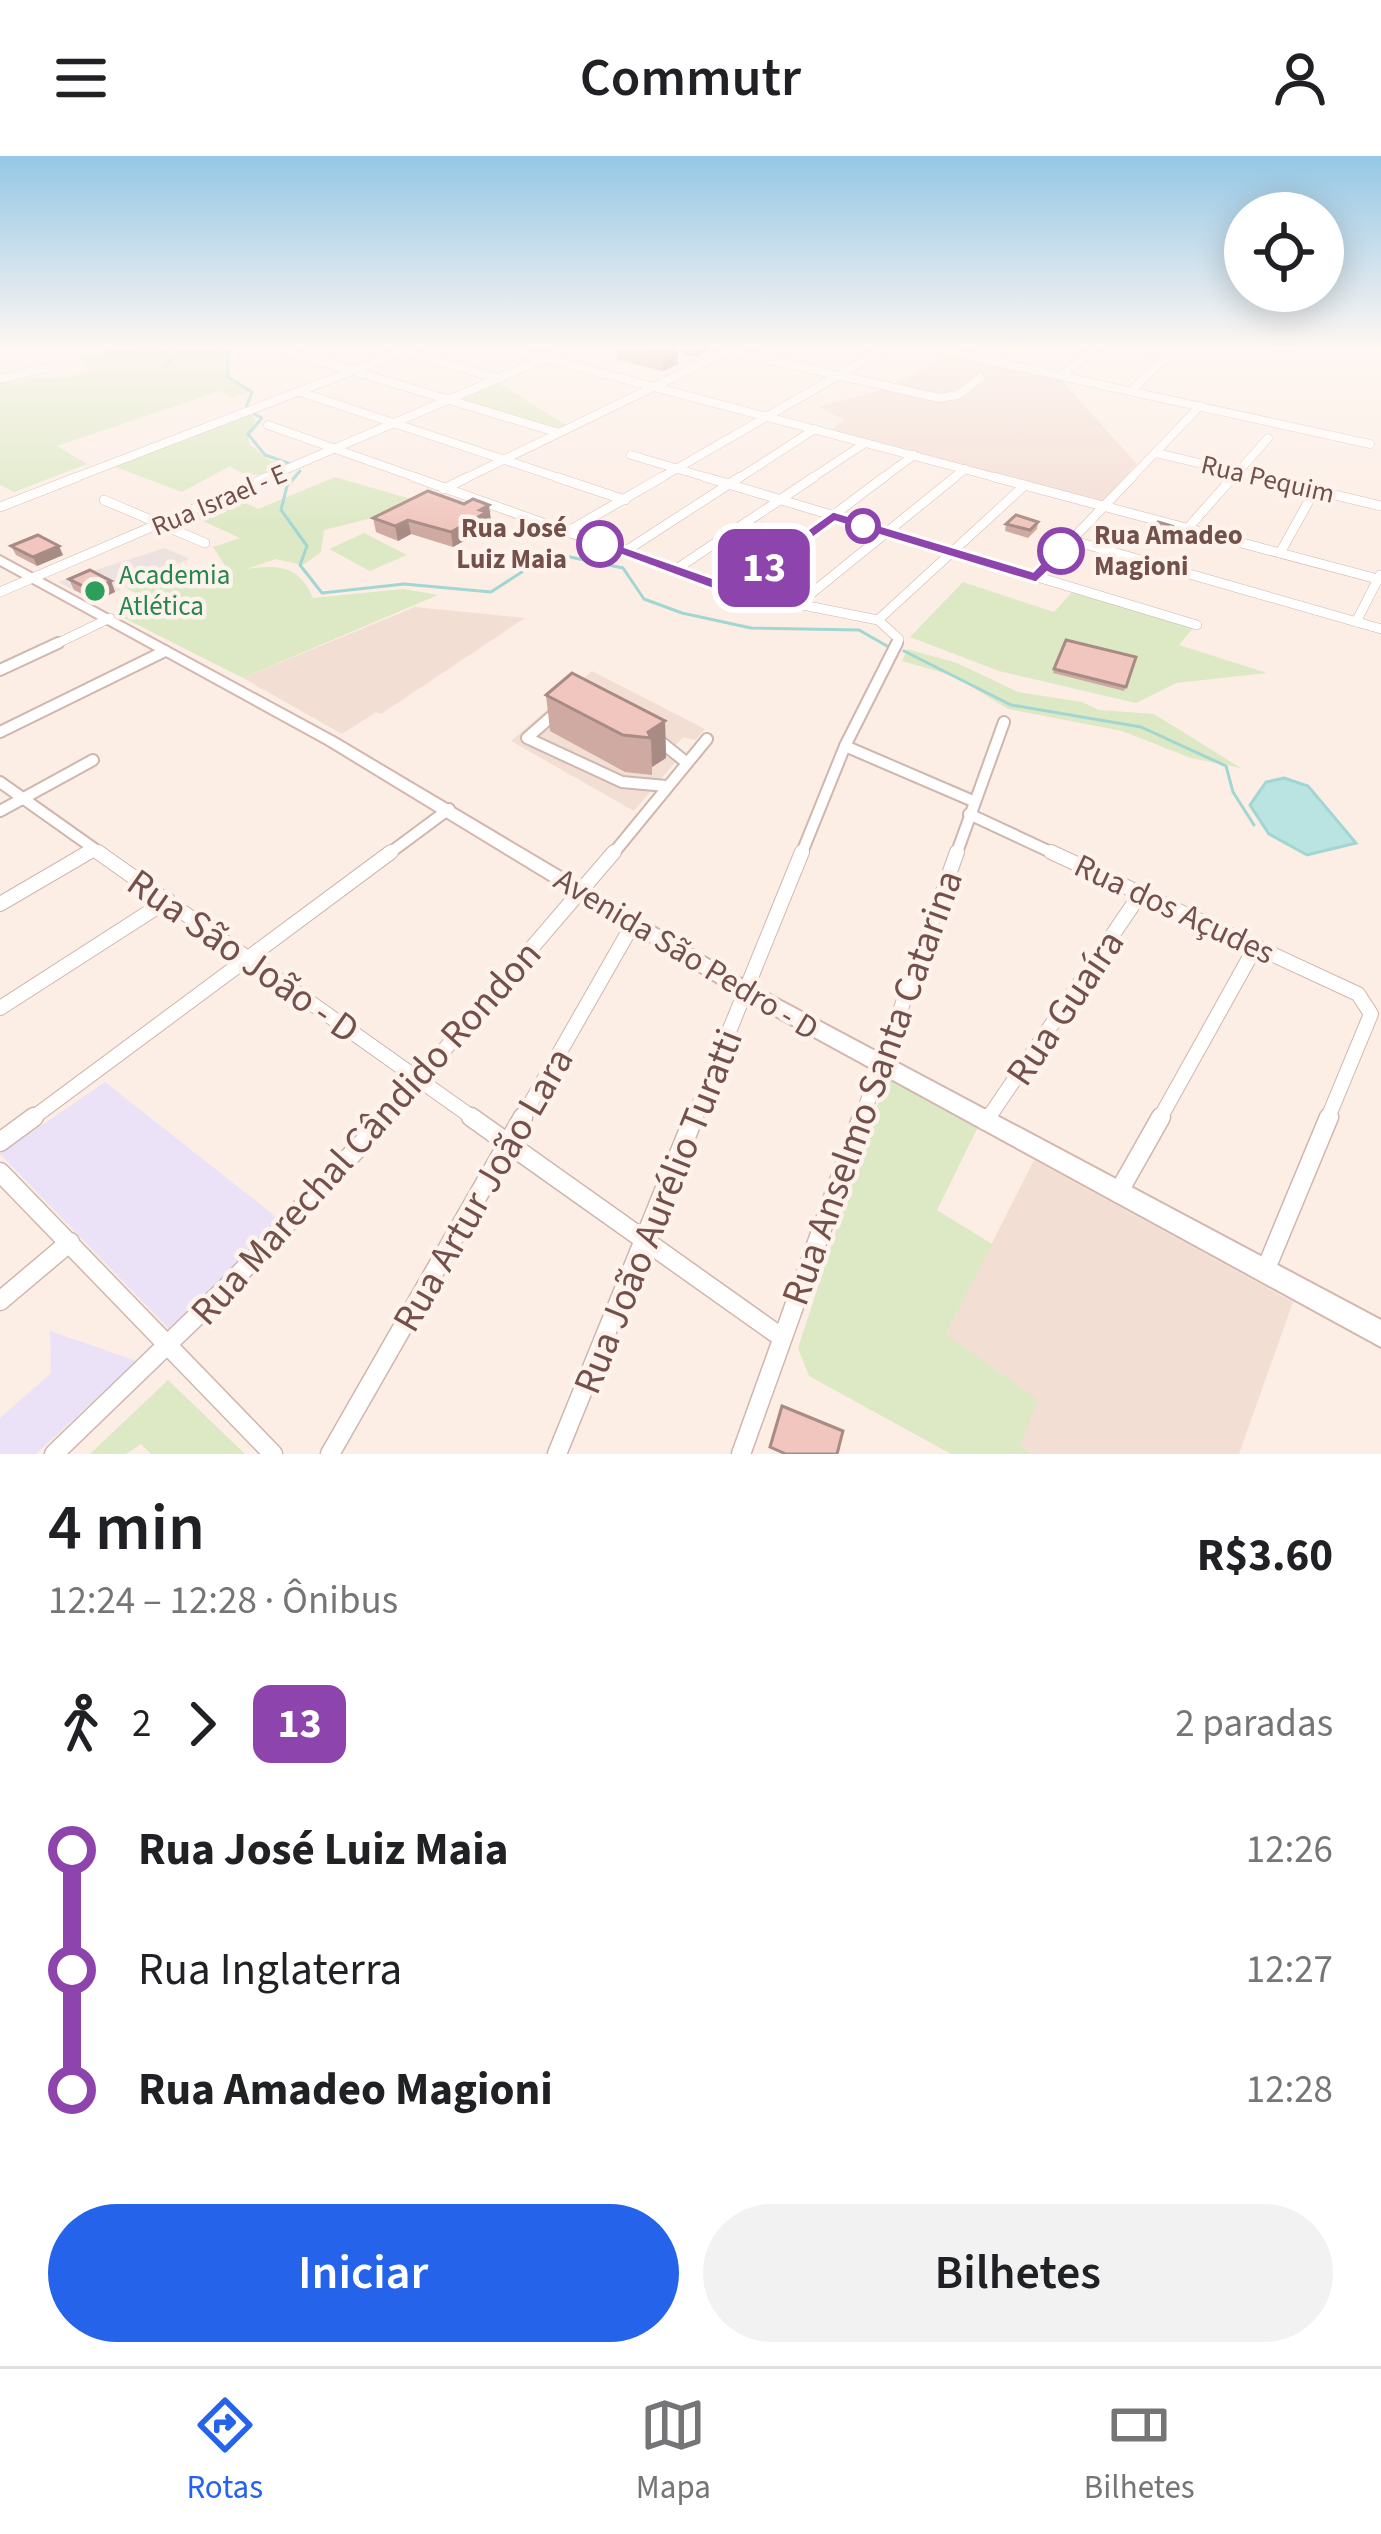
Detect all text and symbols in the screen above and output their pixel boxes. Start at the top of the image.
text: Commutr [580,40,801,117]
icon: menu [48,45,114,111]
icon: person [1267,45,1333,111]
map controls [1224,192,1344,312]
button: locate [1224,192,1344,312]
street label: Rua Pequim [1197,445,1338,514]
street label: Rua Israel - E [146,454,293,546]
place label: Rua José Luiz Maia [456,509,567,579]
unlabelled marker [847,510,879,542]
place label: Rua Amadeo Magioni [1094,516,1243,586]
marker: Rua José Luiz Maia [578,522,622,566]
line badge: 13 [710,529,818,607]
marker: Rua Amadeo Magioni [1039,529,1083,573]
text: 13 [742,538,786,598]
place label: Academia Atlética [119,556,230,626]
marker: Academia Atlética [82,578,108,604]
street label: Rua dos Açudes [1067,842,1282,976]
street label: Rua São João - D [115,856,370,1058]
street label: Avenida São Pedro - D [545,857,827,1052]
street label: Rua Anselmo Santa Catarina [768,862,978,1313]
street label: Rua Guaíra [993,919,1139,1097]
street label: Rua Marechal Cândido Rondon [178,928,555,1338]
street label: Rua João Aurélio Turatti [560,1021,758,1403]
street label: Rua Artur João Lara [379,1037,588,1343]
text: 4 min [48,1481,205,1575]
text: R$3.60 [1197,1524,1333,1588]
text: 12:24 – 12:28 · Ônibus [48,1573,398,1629]
icon: walk [48,1691,114,1757]
icon: forward [169,1691,235,1757]
text: 13 [277,1694,322,1754]
text: 2 [132,1696,151,1752]
text: 2 paradas [1175,1696,1333,1752]
text: Rua José Luiz Maia [138,1818,508,1882]
text: 12:26 [1246,1822,1333,1878]
text: Rua Inglaterra [138,1938,402,2002]
text: 12:27 [1246,1942,1333,1998]
text: Rua Amadeo Magioni [138,2058,553,2122]
text: 12:28 [1246,2062,1333,2118]
button: Iniciar [48,2204,679,2342]
button: Bilhetes [703,2204,1333,2342]
tab: Rotas [186,2392,263,2511]
tab: Mapa [636,2392,711,2511]
tab: Bilhetes [1084,2392,1195,2511]

